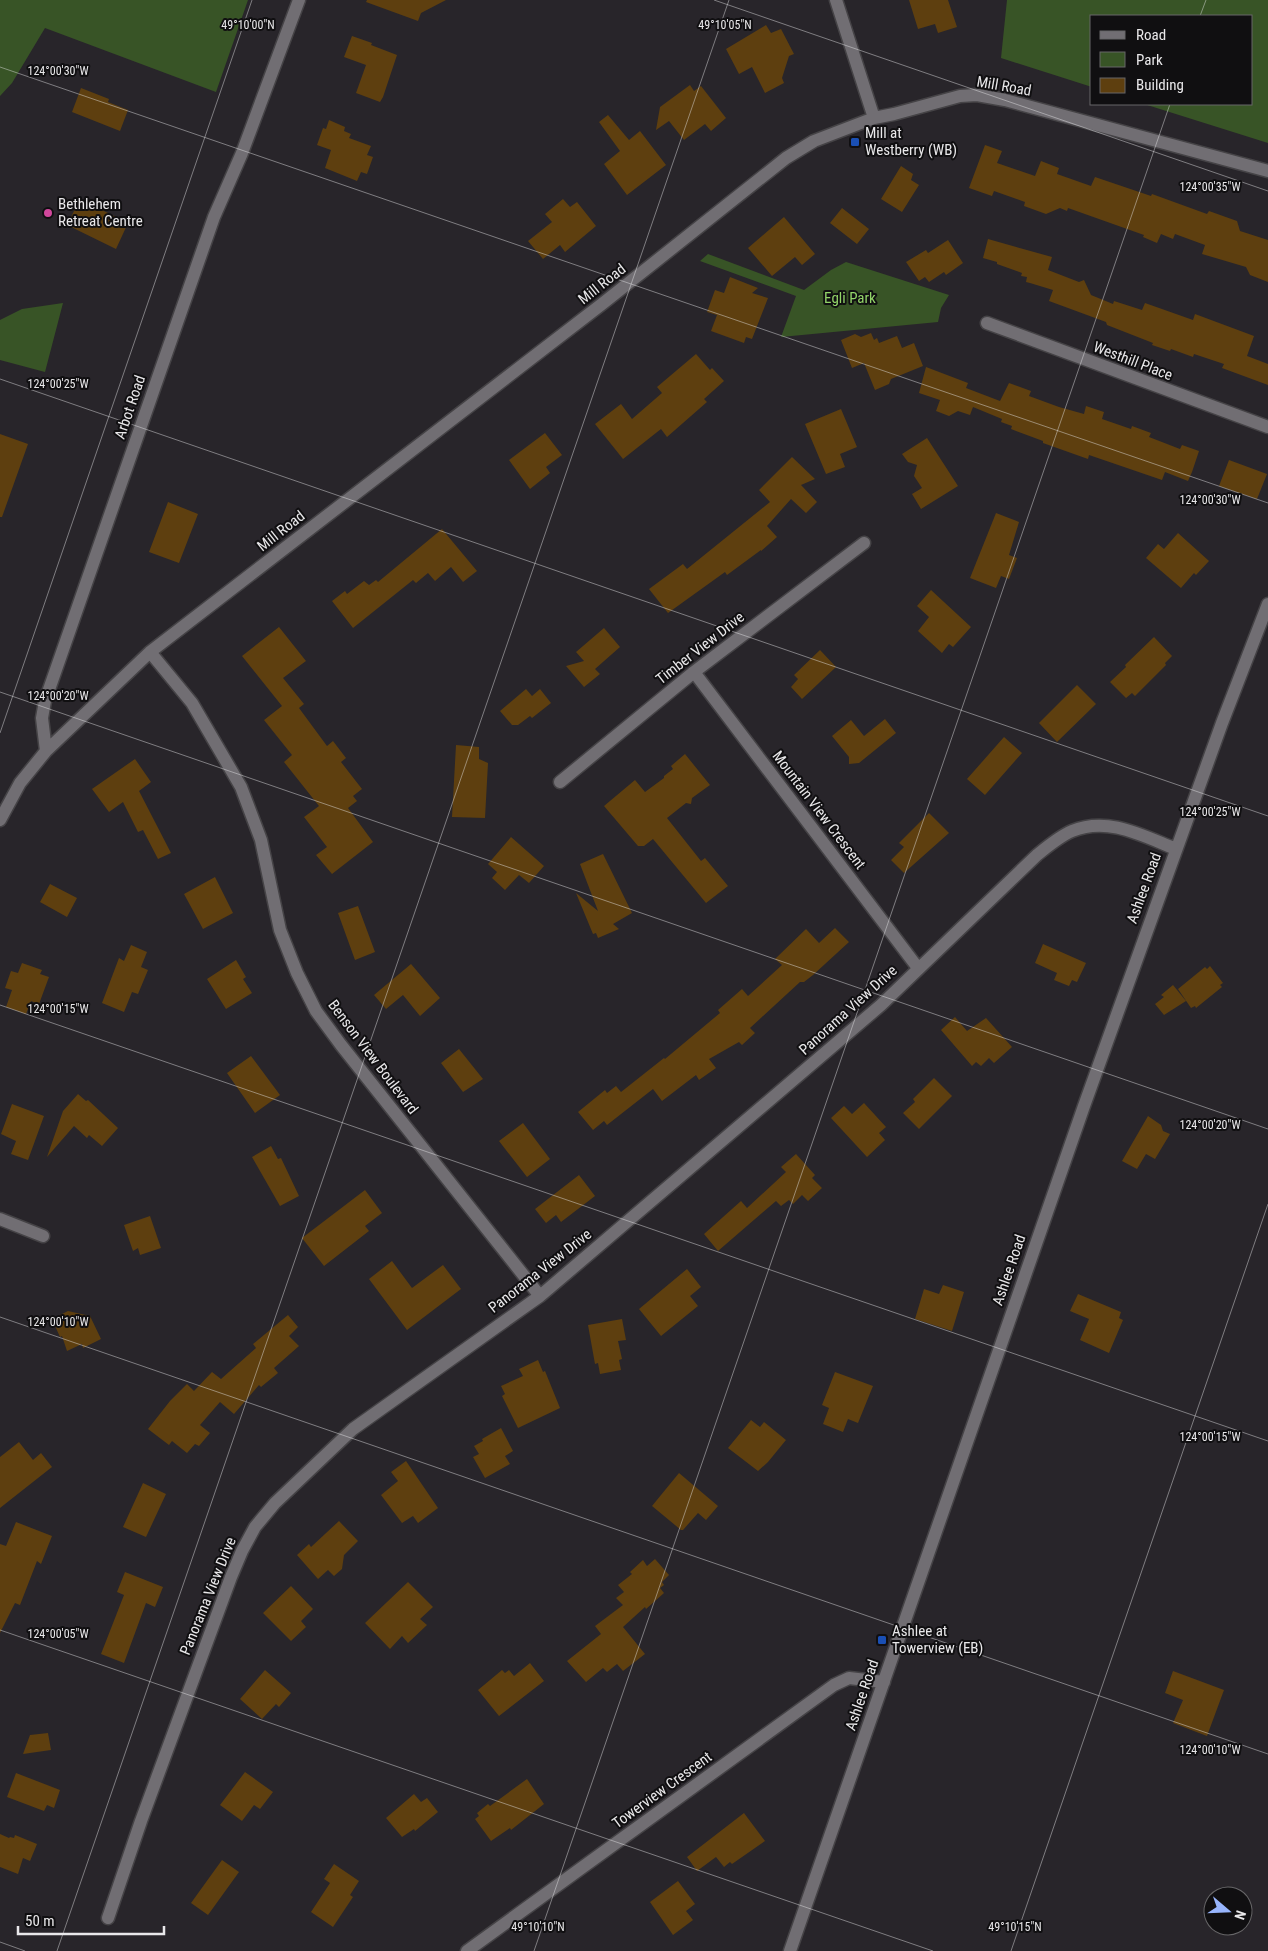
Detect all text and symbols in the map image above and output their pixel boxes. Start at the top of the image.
legend [1090,15,1253,105]
text: 49°10'00"N [221,18,275,32]
text: 49°10'05"N [698,18,752,32]
text: Road [1136,26,1166,44]
text: Park [1136,51,1163,69]
text: 124°00'30"W [27,64,89,78]
street label: Mill Road [975,72,1033,100]
text: Building [1136,76,1184,94]
place label: Mill at Westberry (WB) [865,124,957,159]
marker: Mill at Westberry (WB) [849,136,861,148]
text: 124°00'35"W [1179,180,1241,194]
place label: Bethlehem Retreat Centre [58,195,143,230]
marker: Bethlehem Retreat Centre [42,207,54,219]
street label: Mill Road [575,260,629,308]
park label: Egli Park [824,289,876,307]
street label: Westhill Place [1091,338,1175,384]
street label: Arbot Road [111,373,149,441]
text: 124°00'25"W [27,377,89,391]
text: 124°00'30"W [1179,493,1241,507]
street label: Mill Road [254,507,308,555]
street label: Timber View Drive [652,608,748,688]
text: 124°00'20"W [27,689,89,703]
street label: Mountain View Crescent [769,747,869,873]
text: 124°00'25"W [1179,805,1241,819]
street label: Ashlee Road [1123,850,1165,926]
street label: Panorama View Drive [795,961,901,1059]
street label: Benson View Boulevard [324,996,422,1118]
text: 124°00'15"W [27,1002,89,1016]
text: 124°00'20"W [1179,1118,1241,1132]
street label: Panorama View Drive [485,1225,595,1317]
street label: Ashlee Road [988,1232,1030,1308]
text: 124°00'10"W [27,1315,89,1329]
text: 124°00'15"W [1179,1430,1241,1444]
street label: Panorama View Drive [176,1534,240,1658]
place label: Ashlee at Towerview (EB) [892,1622,983,1657]
text: 124°00'05"W [27,1627,89,1641]
marker: Ashlee at Towerview (EB) [876,1634,888,1646]
street label: Ashlee Road [841,1657,883,1733]
text: 124°00'10"W [1179,1743,1241,1757]
street label: Towerview Crescent [609,1748,715,1832]
north arrow [1203,1886,1253,1936]
scale bar [18,1904,164,1936]
text: N [1231,1909,1249,1922]
text: 50 m [25,1912,55,1930]
text: 49°10'10"N [511,1920,565,1934]
text: 49°10'15"N [988,1920,1042,1934]

